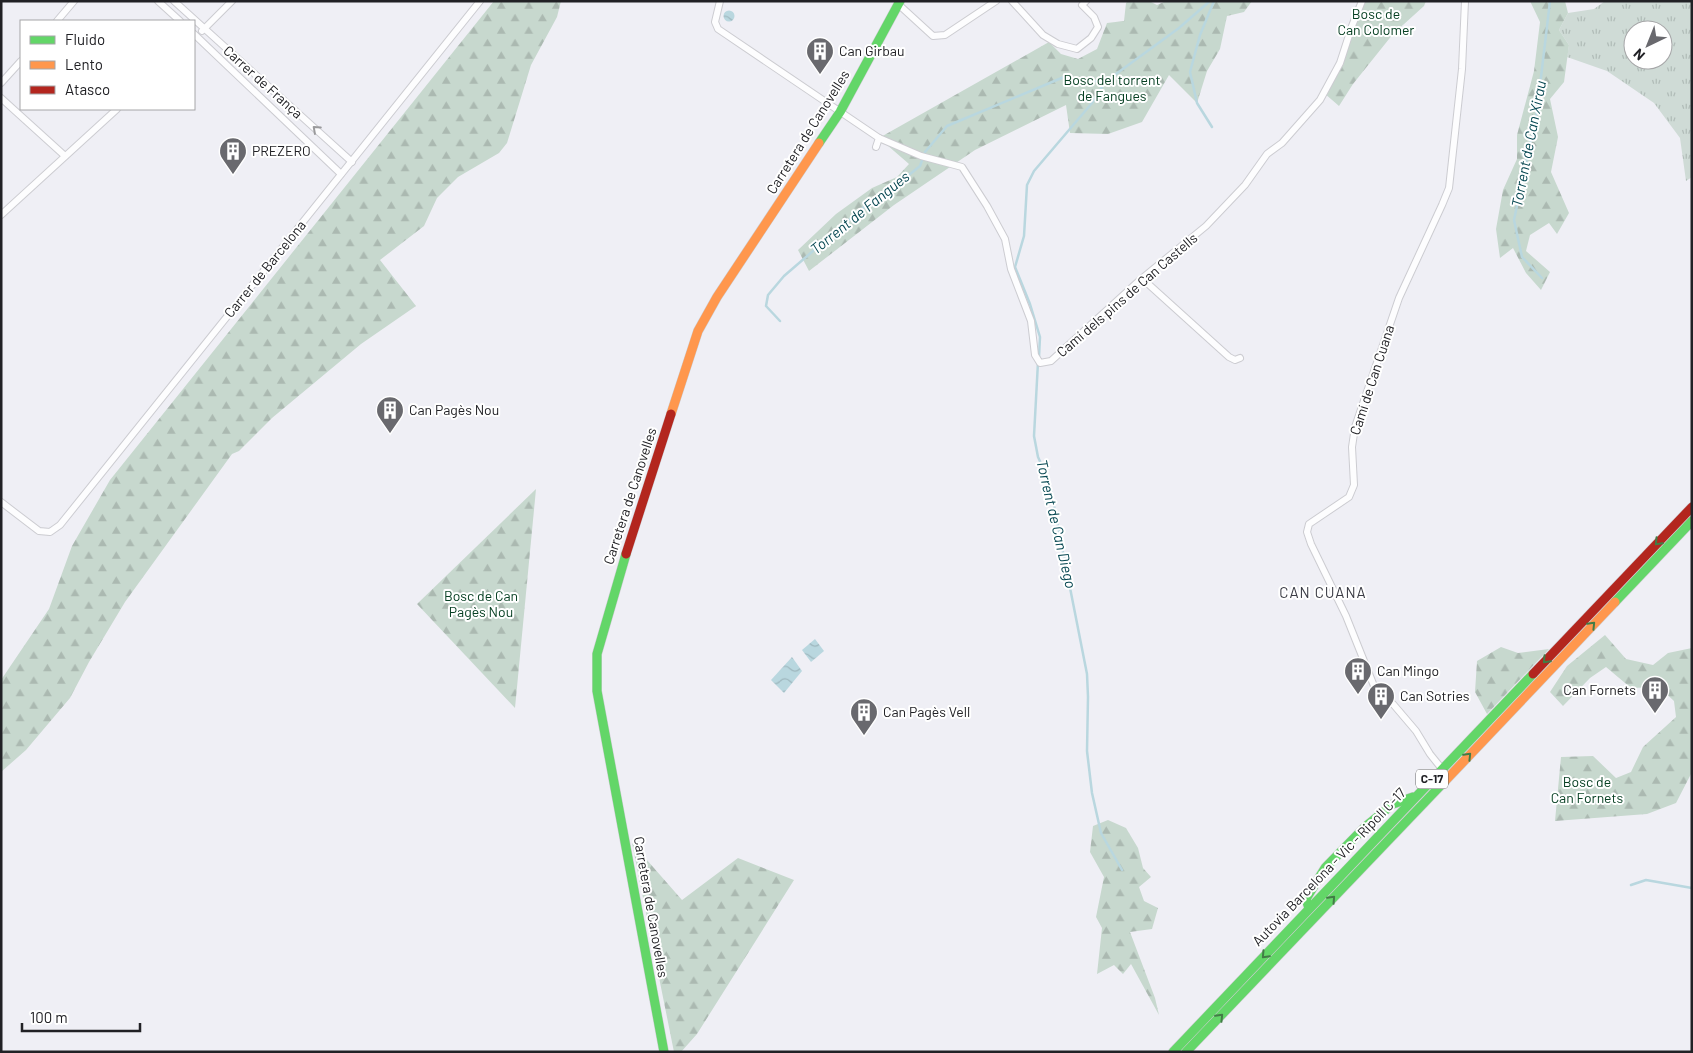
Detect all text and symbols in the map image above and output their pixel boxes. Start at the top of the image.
park label: Bosc de Can Colomer [1338,5,1414,38]
legend [20,20,195,110]
north arrow [1623,20,1673,70]
text: Fluido [65,30,105,48]
building icon: Can Girbau [805,36,835,75]
street label: Carrer de França [220,42,306,122]
place label: Can Girbau [839,42,904,59]
text: N [1630,45,1648,64]
text: Lento [65,55,103,73]
street label: Carretera de Canovelles [762,66,853,197]
park label: Bosc del torrent de Fangues [1063,71,1161,104]
water label: Torrent de Can Xirau [1507,79,1549,209]
text: Atasco [65,80,110,98]
one-way arrow [312,126,321,135]
building icon: PREZERO [218,136,248,175]
place label: PREZERO [252,142,311,159]
water label: Torrent de Fangues [806,167,912,258]
street label: Carrer de Barcelona [220,217,309,321]
street label: Camí dels pins de Can Castells [1053,229,1201,360]
street label: Camí de Can Cuana [1346,323,1397,437]
building icon: Can Pagès Nou [375,395,405,434]
place label: Can Pagès Nou [409,401,499,418]
street label: Carretera de Canovelles [599,425,660,567]
water label: Torrent de Can Diego [1033,458,1081,590]
one-way arrow [1655,536,1664,545]
district label: CAN CUANA [1279,583,1367,601]
park label: Bosc de Can Pagès Nou [444,587,518,620]
one-way arrow [1586,622,1595,631]
one-way arrow [1543,654,1552,663]
building icon: Can Mingo [1343,656,1373,695]
place label: Can Mingo [1377,662,1439,679]
building icon: Can Fornets [1640,675,1670,714]
building icon: Can Sotries [1366,681,1396,720]
place label: Can Fornets [1563,681,1636,698]
place label: Can Sotries [1400,687,1470,704]
building icon: Can Pagès Vell [849,697,879,736]
place label: Can Pagès Vell [883,703,970,720]
one-way arrow [1462,752,1471,761]
road number: C-17 [1416,770,1448,789]
park label: Bosc de Can Fornets [1551,773,1624,806]
street label: Autovia Barcelona - Vic - Ripoll C-17 [1249,784,1409,949]
street label: Carretera de Canovelles [631,835,672,979]
one-way arrow [1326,895,1335,904]
one-way arrow [1262,949,1271,958]
scale bar [22,1000,140,1032]
text: 100 m [30,1008,68,1026]
one-way arrow [1214,1013,1223,1022]

